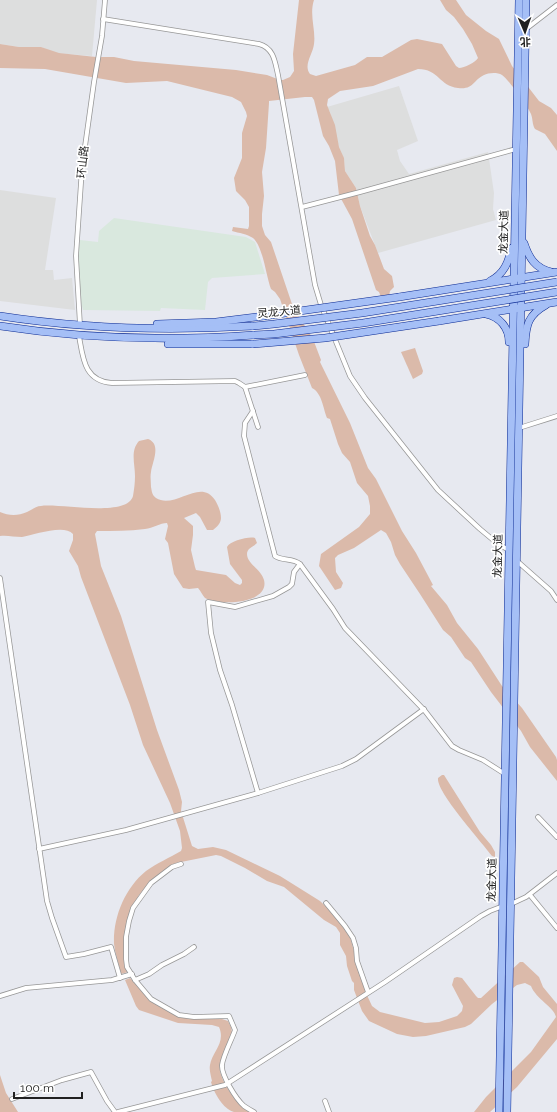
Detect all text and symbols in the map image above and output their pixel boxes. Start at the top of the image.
north arrow [505,12,545,52]
text: 北 [520,35,531,48]
street label: 环山路 [75,145,91,179]
street label: 龙金大道 [497,210,511,254]
street label: 灵龙大道 [257,304,301,320]
street label: 龙金大道 [491,534,505,578]
street label: 龙金大道 [485,858,499,902]
scale bar [14,1074,82,1100]
text: 100 m [20,1081,54,1095]

